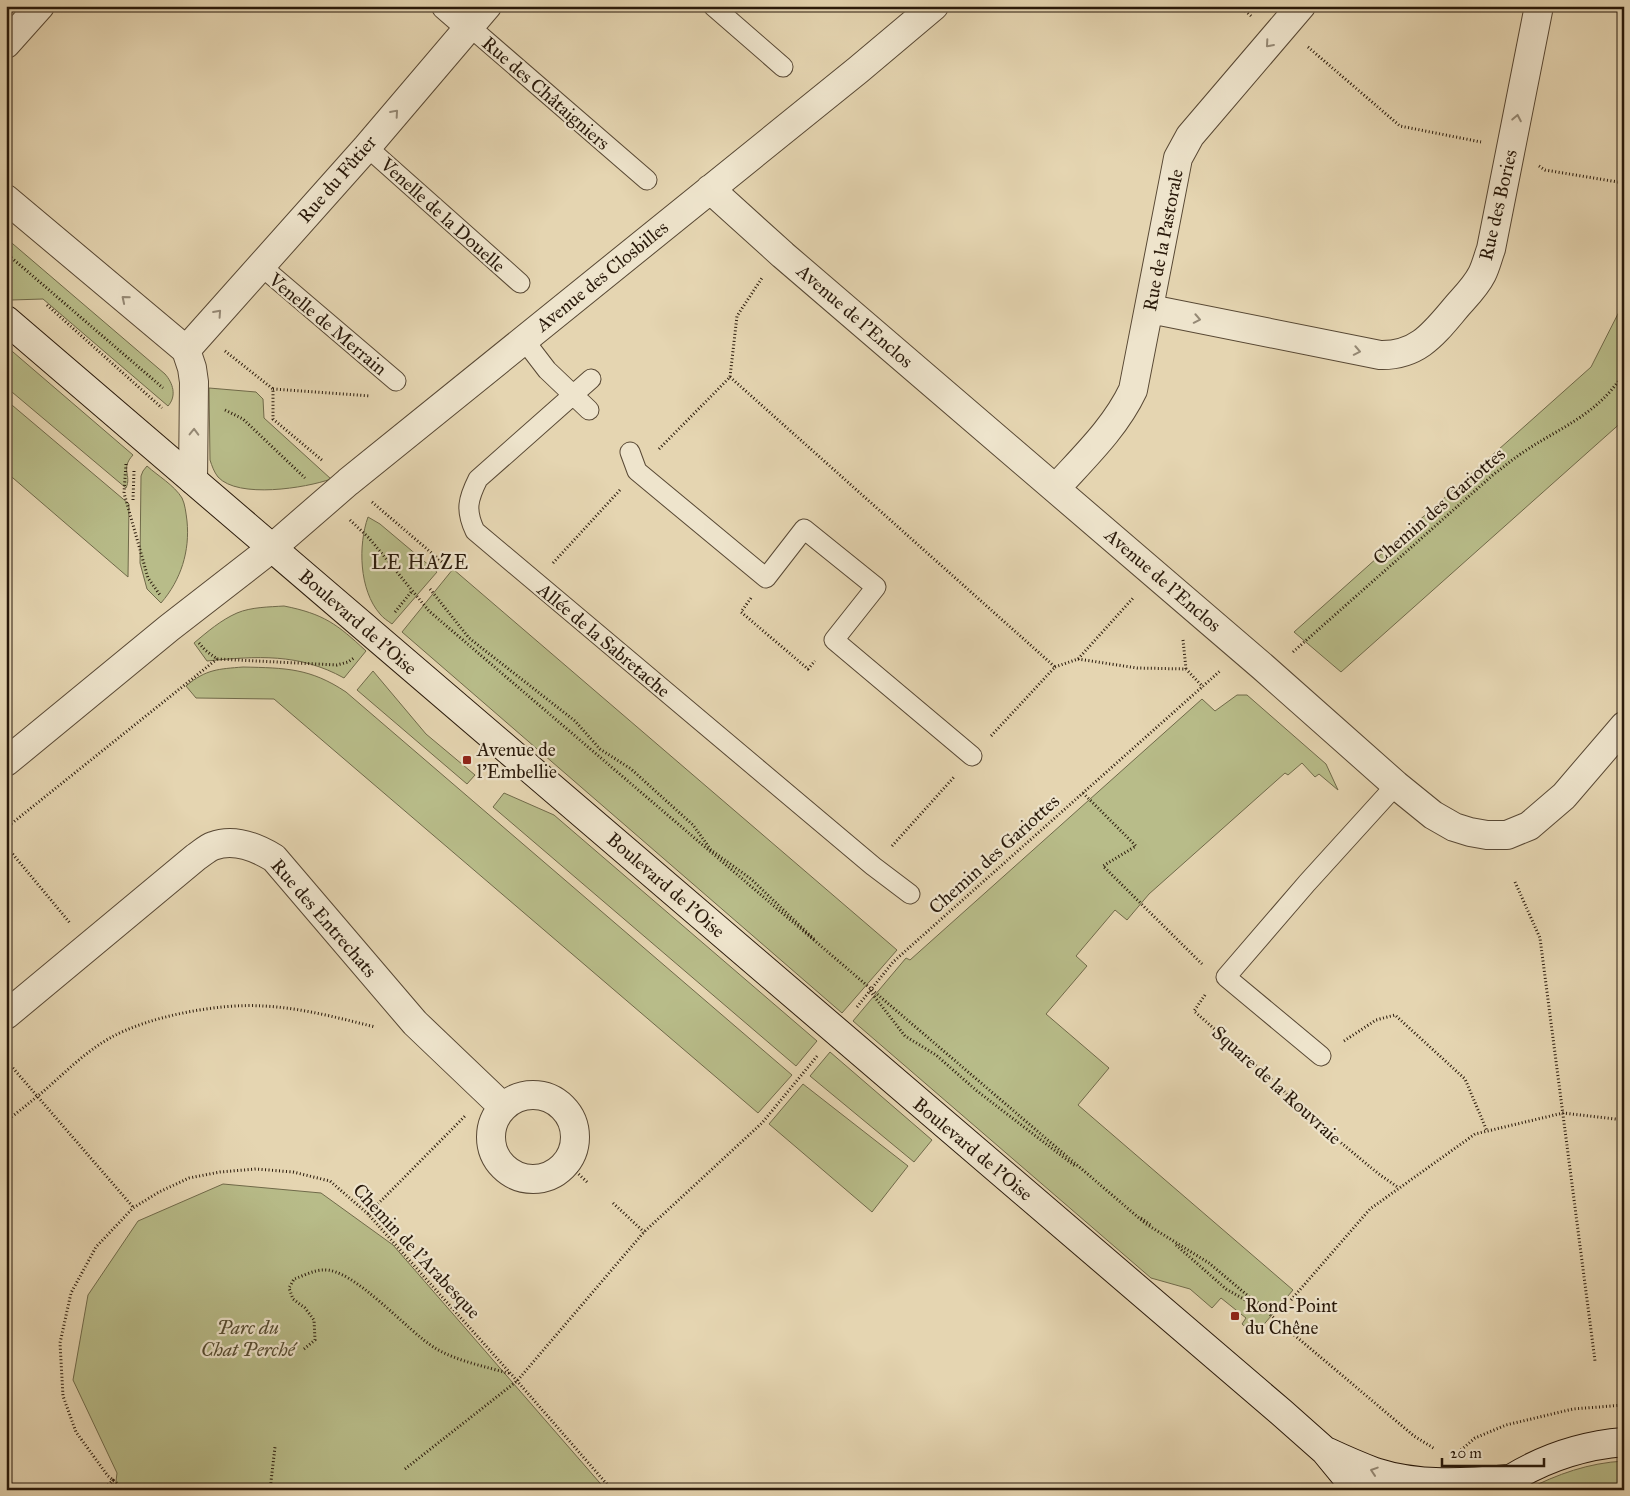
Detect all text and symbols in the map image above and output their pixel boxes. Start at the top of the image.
street label: Rue des Châtaigniers [477,31,615,155]
one-way arrow [1266,38,1275,47]
one-way arrow [390,110,398,119]
one-way arrow [1511,114,1522,123]
street label: Rue du Fûtier [293,130,382,227]
street label: Rue des Bories [1474,147,1522,263]
street label: Venelle de la Douelle [375,152,510,277]
street label: Rue de la Pastorale [1138,167,1188,313]
street label: Avenue des Closbilles [530,216,673,337]
street label: Avenue de l'Enclos [792,259,918,373]
street label: Venelle de Merrain [264,267,392,380]
one-way arrow [122,296,131,305]
one-way arrow [213,310,222,319]
one-way arrow [1193,313,1202,323]
one-way arrow [1352,345,1361,355]
one-way arrow [188,427,199,435]
street label: Chemin des Gariottes [1368,442,1510,570]
street label: Avenue de l'Enclos [1100,523,1226,637]
district label: LE HAZE [371,550,469,574]
street label: Boulevard de l'Oise [294,564,422,680]
street label: Allée de la Sabretache [532,577,675,702]
place label: Avenue de l'Embellie [476,738,557,783]
marker: Avenue de l'Embellie [461,754,473,766]
street label: Chemin des Gariottes [924,789,1064,919]
street label: Boulevard de l'Oise [602,827,730,943]
street label: Rue des Entrechats [266,854,382,982]
street label: Square de la Rouvraie [1207,1021,1347,1150]
street label: Boulevard de l'Oise [909,1092,1038,1206]
street label: Chemin de l'Arabesque [348,1179,486,1324]
place label: Rond-Point du Chêne [1245,1294,1338,1339]
marker: Rond-Point du Chêne [1229,1310,1241,1322]
park label: Parc du Chat Perché [201,1316,298,1361]
scale bar [1442,1436,1545,1468]
text: 20 m [1450,1444,1482,1462]
one-way arrow [1370,1466,1379,1476]

